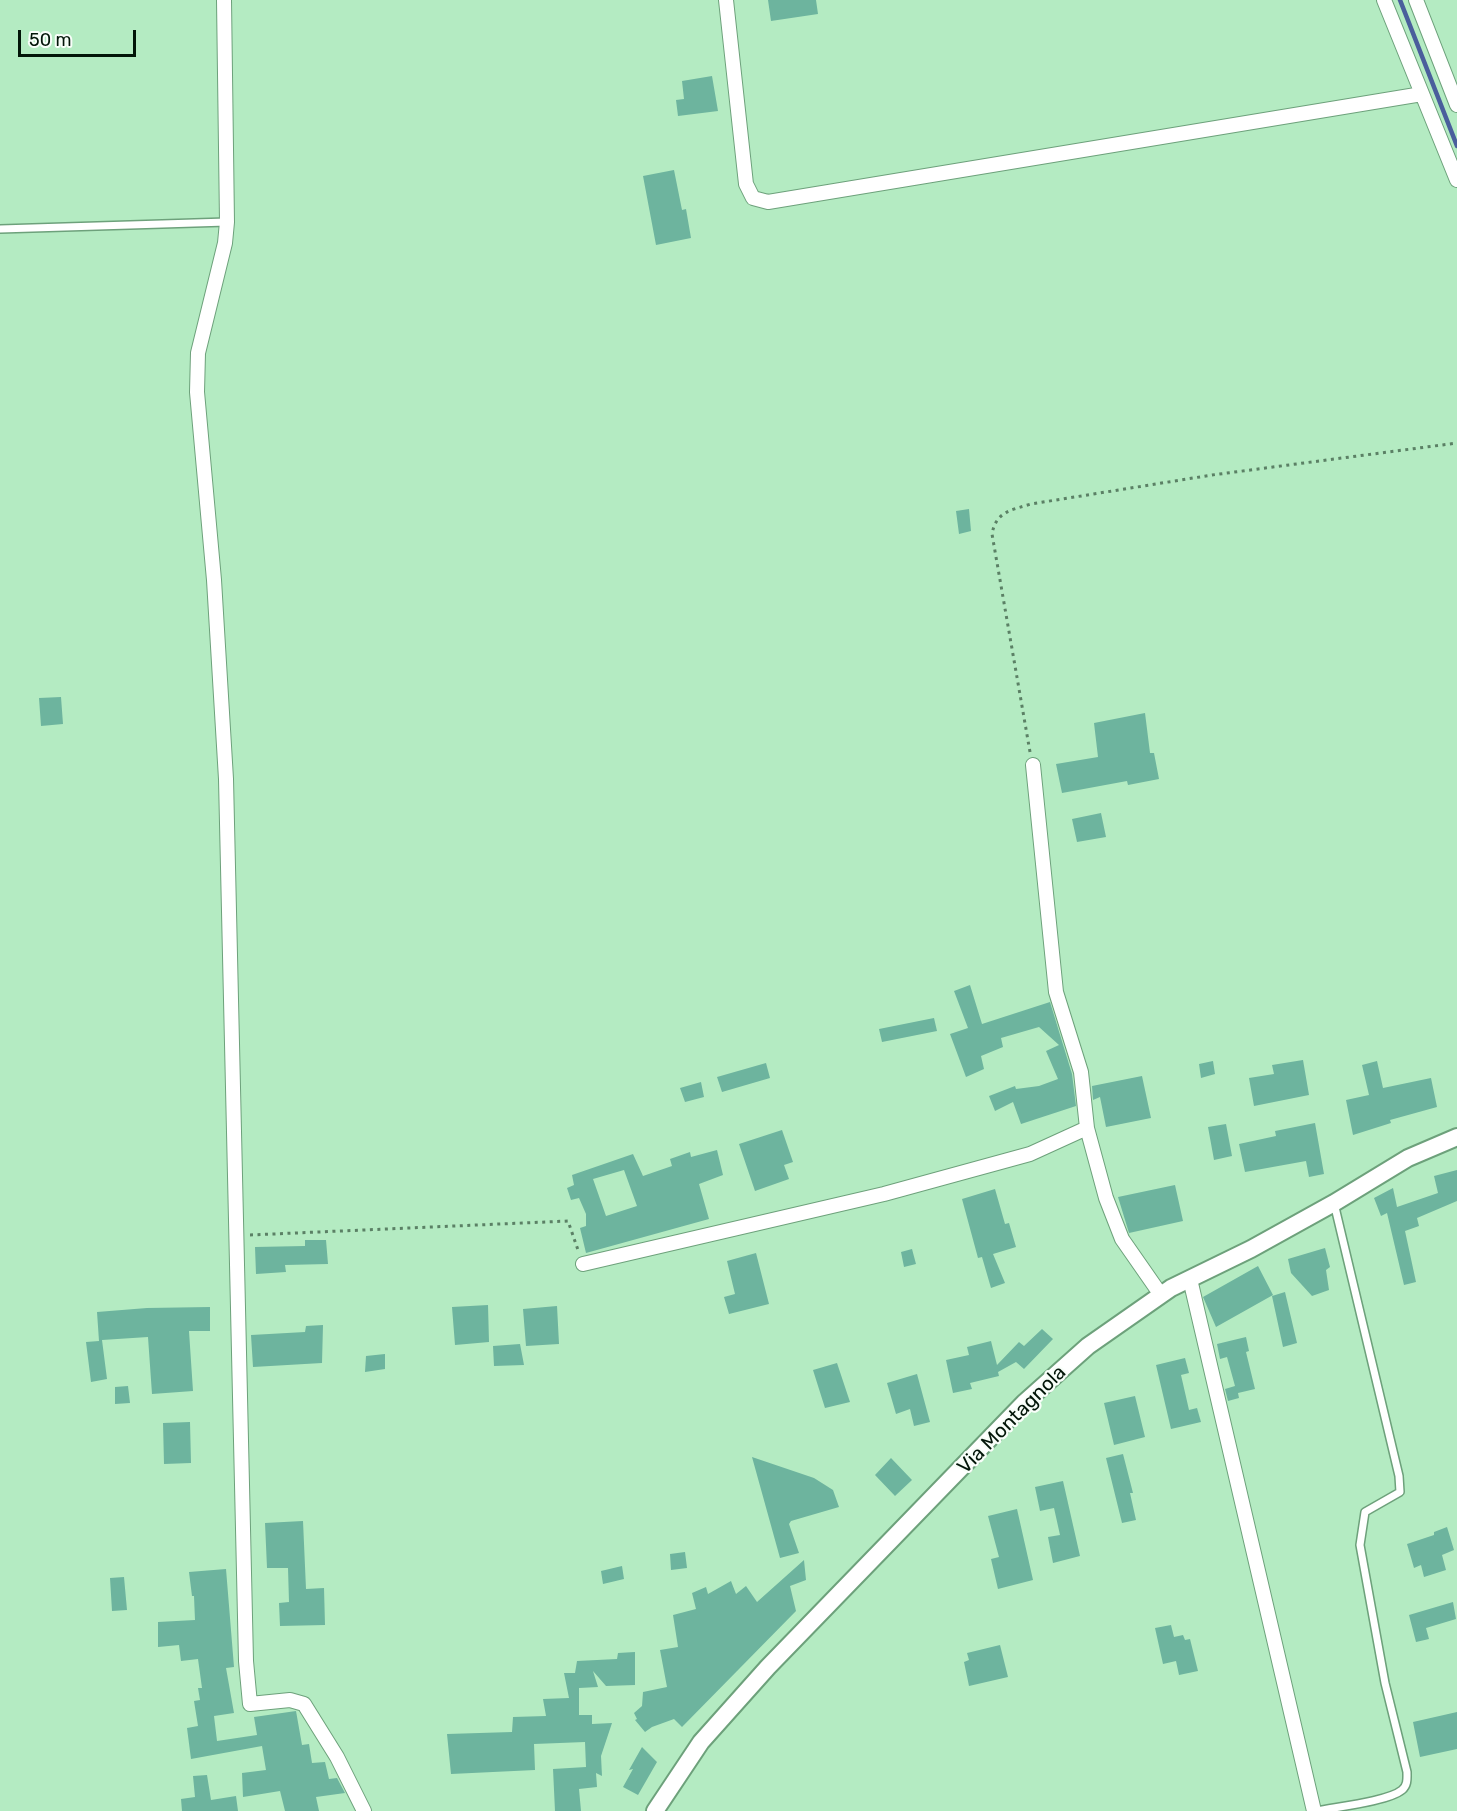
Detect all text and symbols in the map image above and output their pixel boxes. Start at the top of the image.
scale bar [21,18,140,56]
text: 50 m [29,29,72,51]
street label: Via Montagnola [953,1361,1071,1479]

